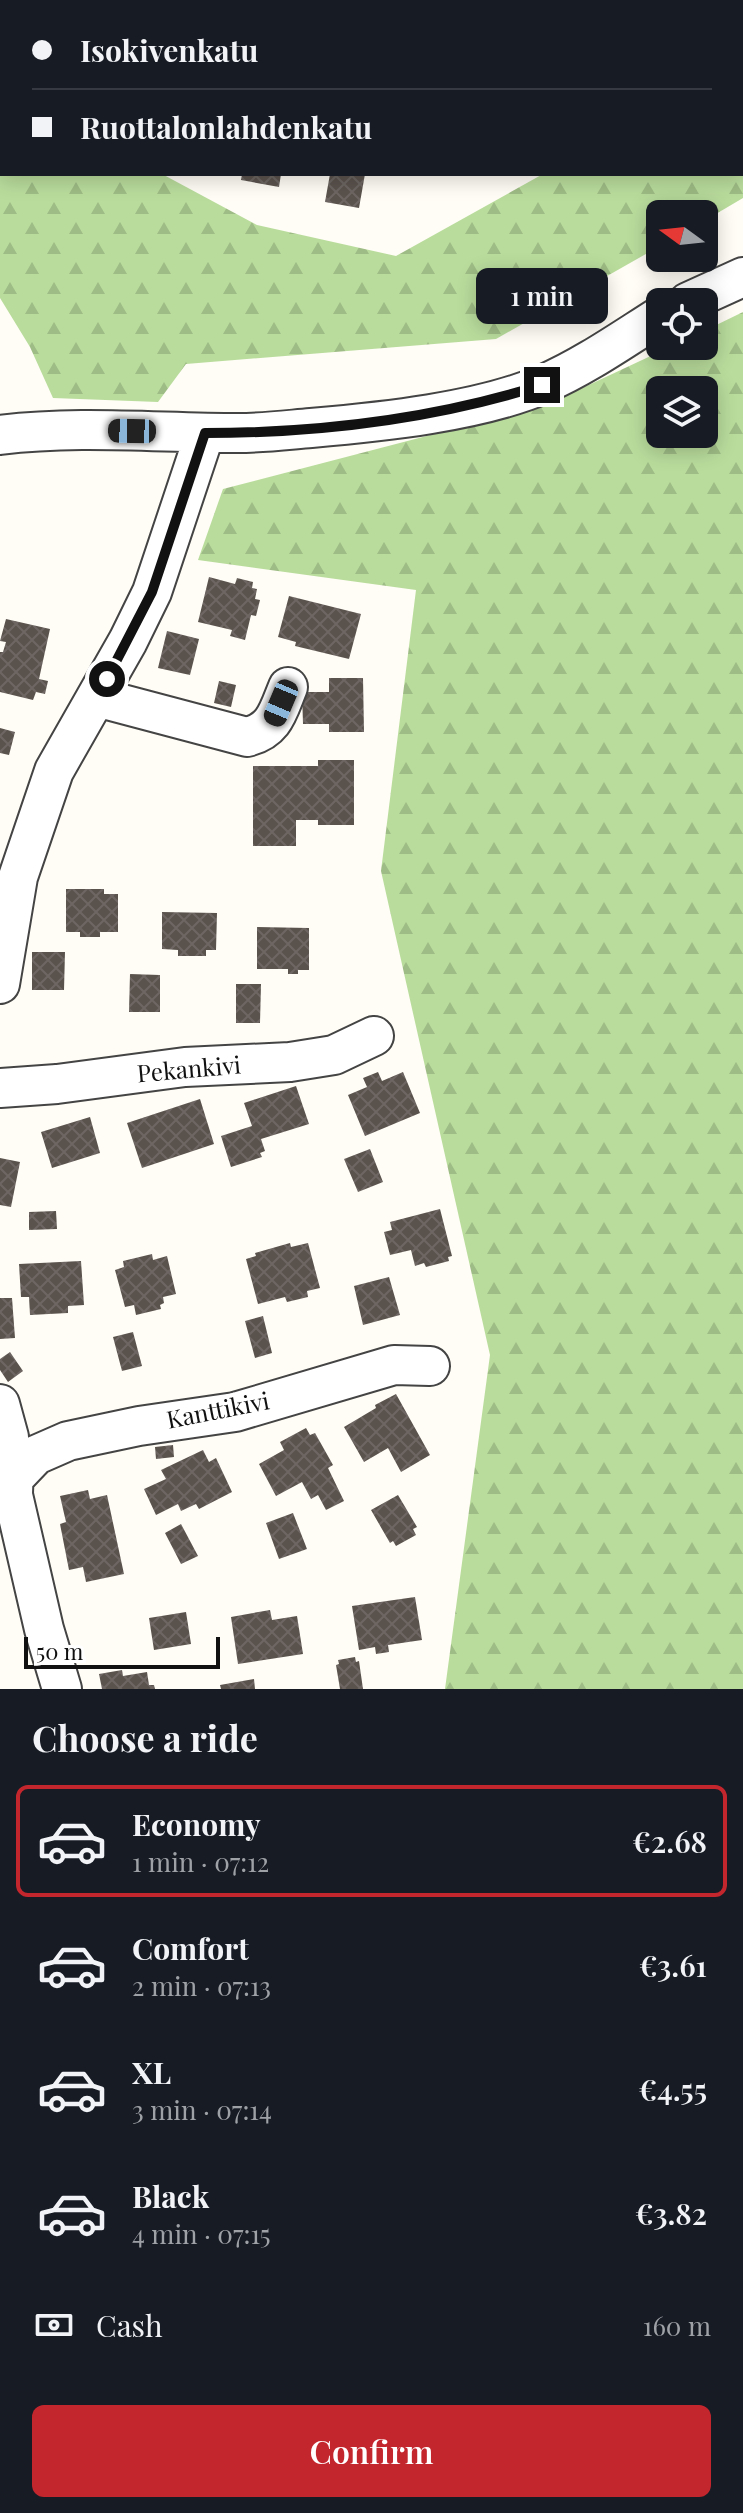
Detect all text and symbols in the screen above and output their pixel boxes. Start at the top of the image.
text: Isokivenkatu [80,30,258,70]
text: Ruottalonlahdenkatu [80,107,372,147]
north arrow [646,200,718,272]
map controls [646,200,718,448]
callout: 1 min [476,269,608,325]
text: 1 min [510,278,574,313]
button: locate [646,288,718,360]
route end [524,367,560,403]
button: layers [646,376,718,448]
car [108,419,156,443]
route start [89,661,125,697]
car [261,676,301,730]
street label: Pekankivi [136,1048,242,1088]
street label: Kanttikivi [163,1383,272,1435]
scale bar [24,1633,220,1669]
text: 50 m [36,1636,83,1666]
text: Choose a ride [32,1713,258,1761]
text: Economy [132,1804,261,1844]
icon: car [36,1805,108,1877]
text: €2.68 [632,1821,707,1861]
text: 1 min · 07:12 [132,1844,269,1879]
text: Comfort [132,1928,249,1968]
icon: car [36,1929,108,2001]
text: €3.61 [639,1945,707,1985]
text: 2 min · 07:13 [132,1968,271,2003]
text: XL [132,2052,171,2092]
icon: car [36,2053,108,2125]
text: €4.55 [639,2069,707,2109]
text: 3 min · 07:14 [132,2092,272,2127]
text: Black [132,2176,209,2216]
icon: car [36,2177,108,2249]
text: €3.82 [635,2193,707,2233]
text: 4 min · 07:15 [132,2216,271,2251]
icon: cash [32,2303,76,2347]
text: Cash [96,2305,163,2345]
text: 160 m [643,2308,711,2343]
button: Confirm [32,2405,711,2497]

